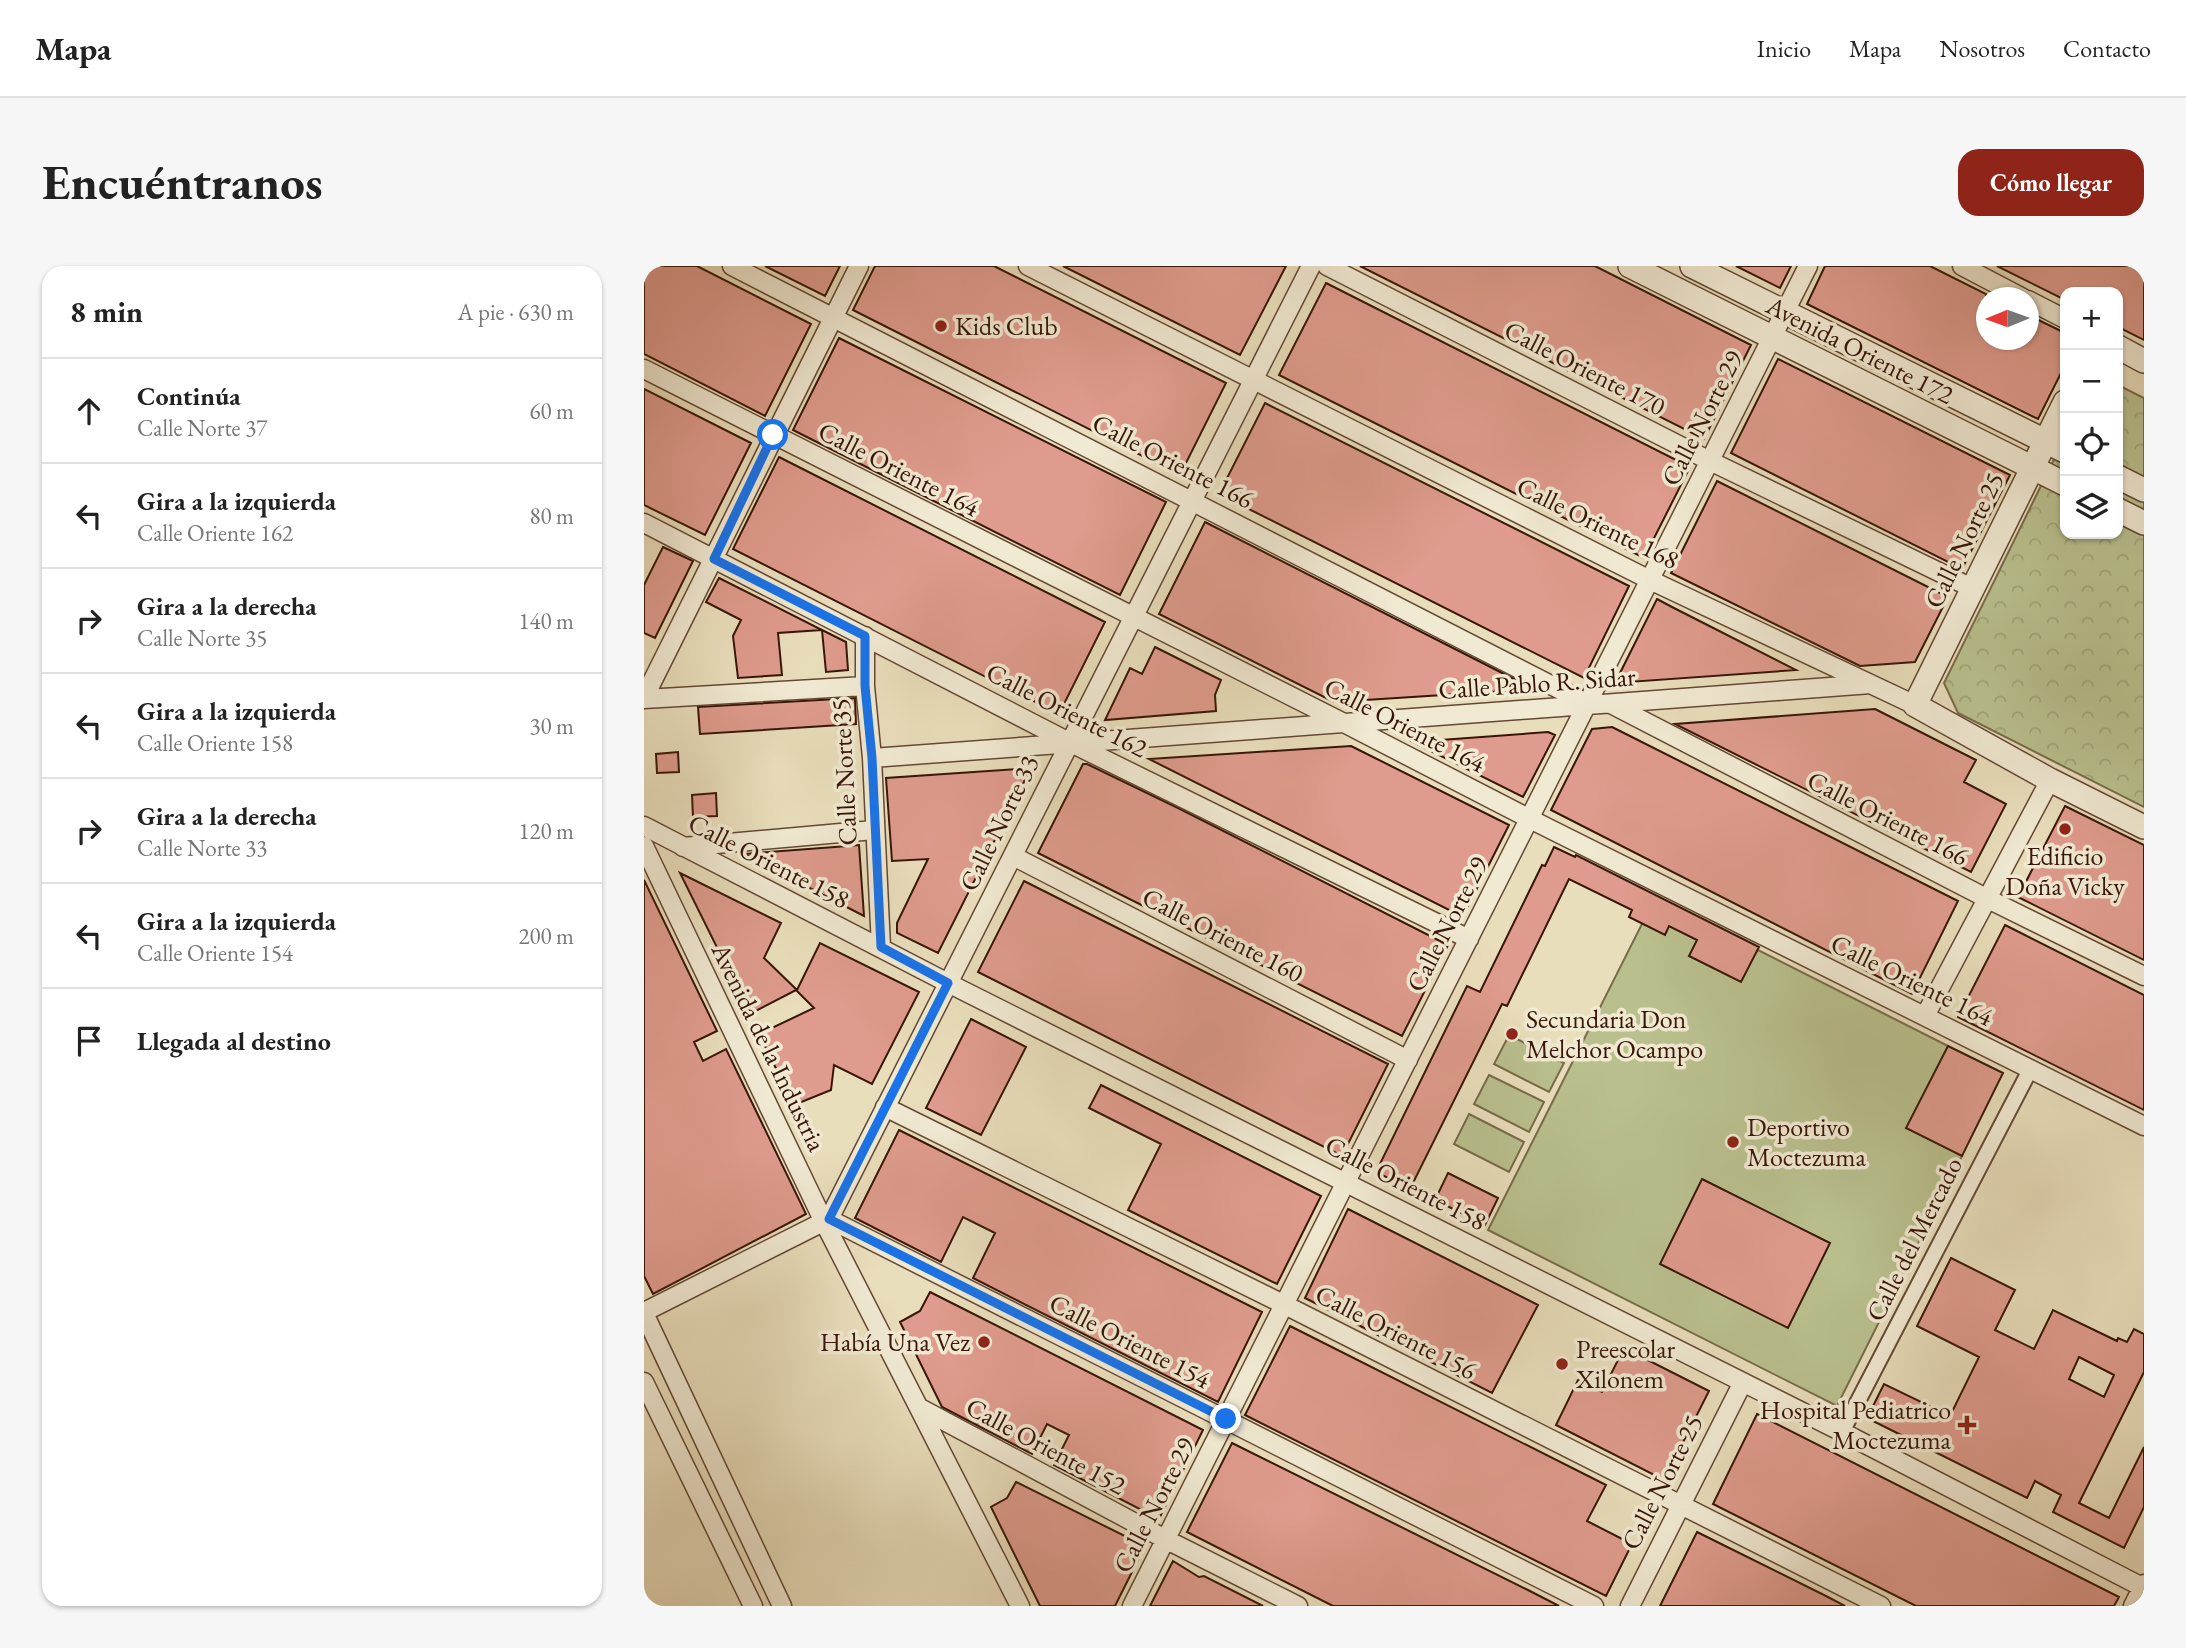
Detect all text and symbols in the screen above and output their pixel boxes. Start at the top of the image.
text: Mapa [35,27,112,70]
text: Inicio [1757,33,1811,64]
text: Mapa [1849,33,1901,64]
text: Nosotros [1939,33,2025,64]
text: Contacto [2063,33,2151,64]
button: Cómo llegar [1958,149,2144,216]
text: Encuéntranos [42,150,323,214]
north arrow [1976,287,2039,350]
map controls [2060,287,2123,539]
button: + [2060,287,2123,350]
street label: Avenida Oriente 172 [1760,288,1960,412]
text: 8 min [70,292,143,331]
text: A pie · 630 m [458,297,574,327]
place label: Kids Club [955,309,1058,343]
street label: Calle Oriente 170 [1499,313,1671,423]
marker: Kids Club [933,318,949,334]
street label: Calle Norte 29 [1653,344,1751,491]
button: − [2060,350,2123,413]
text: Continúa [137,379,241,413]
icon: ahead [70,392,108,430]
text: 60 m [529,396,574,426]
street label: Calle Oriente 166 [1087,406,1259,516]
text: Calle Norte 37 [137,413,267,443]
button: locate [2060,413,2123,476]
street label: Calle Oriente 164 [813,414,986,524]
route start [757,419,788,450]
street label: Calle Norte 25 [1916,466,2012,614]
street label: Calle Oriente 168 [1511,469,1685,577]
button: layers [2060,476,2123,539]
text: Gira a la izquierda [137,484,336,518]
icon: left [70,497,108,535]
text: 80 m [529,501,574,531]
text: Calle Oriente 162 [137,518,293,548]
text: Gira a la derecha [137,589,317,623]
icon: right [70,602,108,640]
text: 140 m [518,606,574,636]
text: Calle Norte 35 [137,623,267,653]
street label: Calle Oriente 162 [981,655,1154,765]
street label: Calle Pablo R. Sidar [1437,659,1637,707]
street label: Calle Oriente 164 [1319,670,1492,780]
text: Gira a la izquierda [137,694,336,728]
street label: Calle Norte 35 [823,698,865,846]
icon: left [70,707,108,745]
text: 30 m [529,711,574,741]
text: Calle Oriente 158 [137,728,293,758]
street label: Calle Norte 33 [951,749,1047,897]
street label: Calle Oriente 166 [1802,763,1974,873]
text: Gira a la derecha [137,799,317,833]
street label: Calle Oriente 158 [683,806,855,916]
icon: right [70,812,108,850]
text: 120 m [518,816,574,846]
marker: Edificio Doña Vicky [2057,821,2073,837]
text: Calle Norte 33 [137,833,267,863]
place label: Edificio Doña Vicky [2005,839,2125,903]
street label: Calle Norte 29 [1398,850,1496,997]
street label: Calle Oriente 160 [1137,880,1309,990]
text: Gira a la izquierda [137,904,336,938]
icon: left [70,917,108,955]
text: 200 m [518,921,574,951]
street label: Calle Oriente 164 [1825,926,1999,1034]
street label: Avenida de la Industria [703,936,834,1157]
text: Calle Oriente 154 [137,938,293,968]
place label: Secundaria Don Melchor Ocampo [1526,1002,1703,1066]
icon: arrive [70,1022,108,1060]
text: Llegada al destino [137,1024,331,1058]
marker: Secundaria Don Melchor Ocampo [1504,1026,1520,1042]
place label: Deportivo Moctezuma [1747,1110,1866,1174]
street label: Calle Oriente 158 [1320,1128,1492,1238]
marker: Deportivo Moctezuma [1725,1134,1741,1150]
street label: Calle del Mercado [1858,1151,1970,1327]
street label: Calle Oriente 156 [1310,1277,1482,1387]
street label: Calle Oriente 154 [1044,1286,1217,1396]
place label: Había Una Vez [820,1325,970,1359]
place label: Preescolar Xilonem [1575,1332,1676,1396]
marker: Había Una Vez [976,1334,992,1350]
marker: Preescolar Xilonem [1554,1356,1570,1372]
street label: Calle Oriente 152 [960,1390,1132,1503]
place label: Hospital Pediatrico Moctezuma [1760,1393,1952,1457]
route end [1210,1403,1241,1434]
street label: Calle Norte 25 [1613,1409,1711,1555]
marker: Hospital Pediatrico Moctezuma [1957,1415,1977,1435]
street label: Calle Norte 29 [1105,1431,1203,1578]

